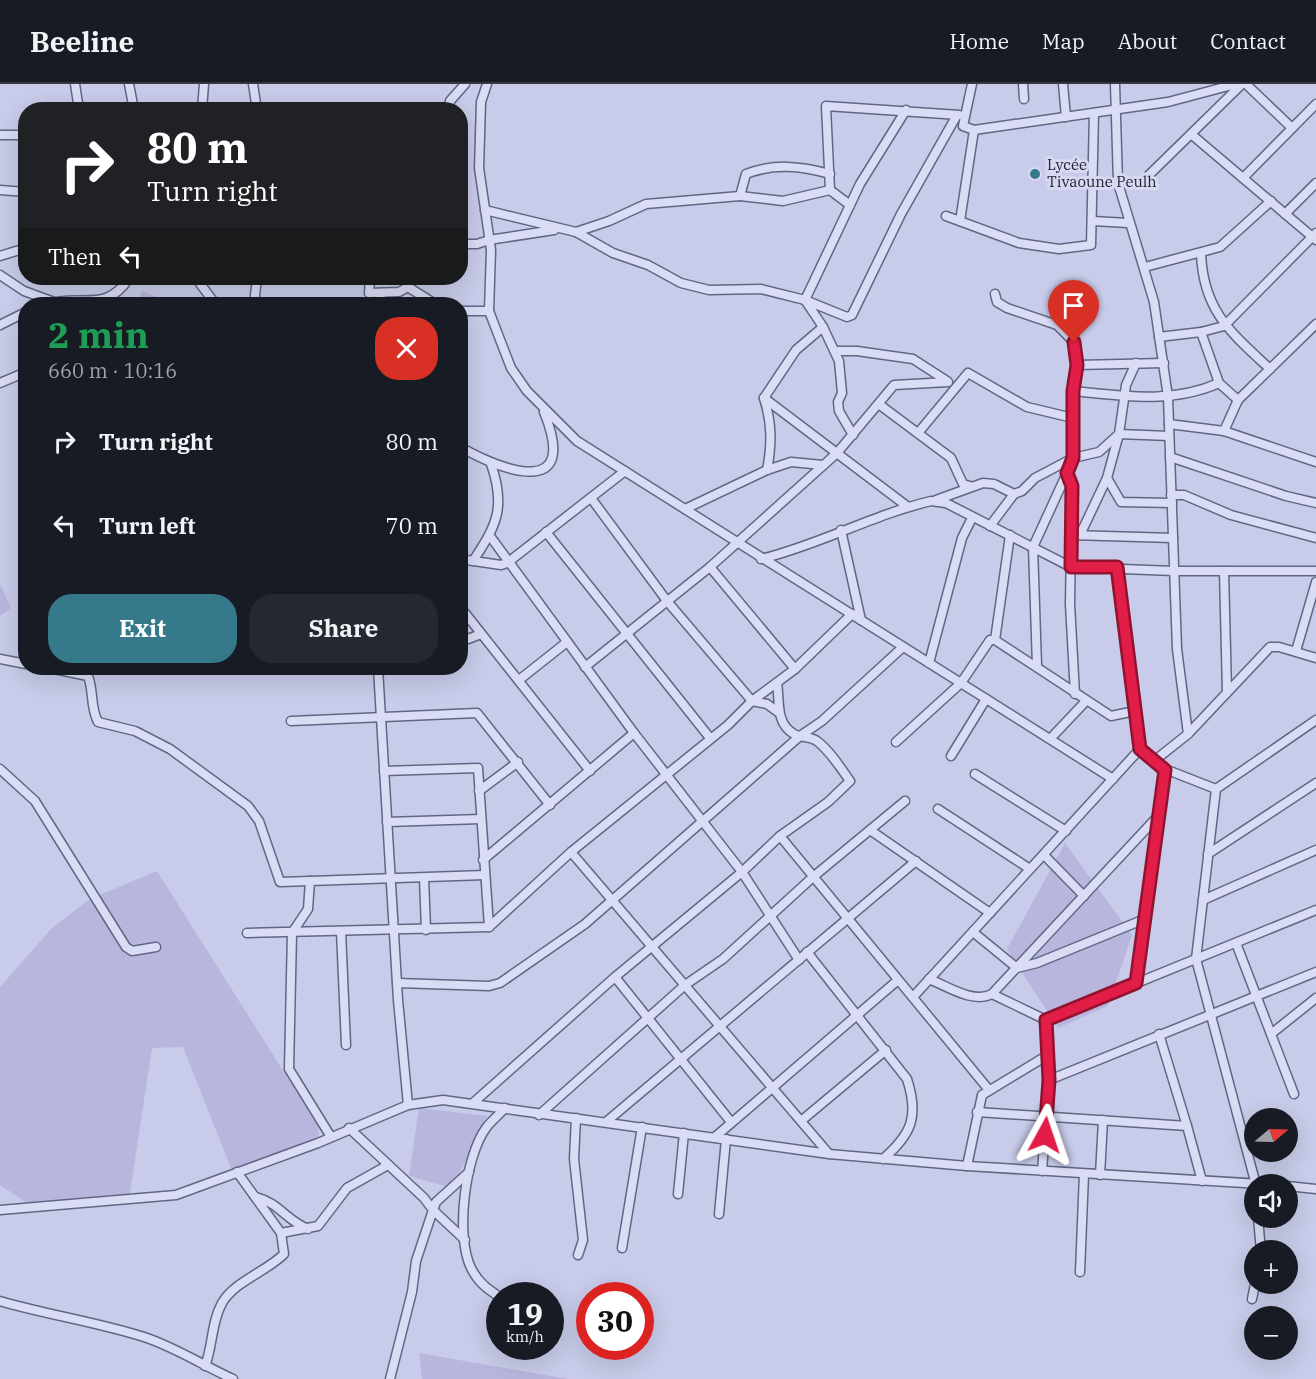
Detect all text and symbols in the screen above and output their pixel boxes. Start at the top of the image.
text: Beeline [30,23,134,60]
text: Home [949,27,1009,55]
text: Map [1042,27,1085,55]
text: About [1118,27,1177,55]
text: Contact [1210,27,1286,55]
text: 80 m [147,120,248,175]
icon: right [48,126,126,204]
place label: Lycée Tivaoune Peulh [1047,155,1157,191]
marker: Lycée Tivaoune Peulh [1028,167,1042,181]
text: Turn right [147,173,278,208]
icon: left [114,240,147,273]
text: Then [48,242,102,271]
pin [1048,280,1099,342]
icon: arrive [1057,289,1090,322]
text: 2 min [48,311,149,358]
button: close [375,317,438,380]
text: 660 m · 10:16 [48,357,177,384]
icon: right [48,425,81,458]
text: Turn right [99,427,213,456]
text: 80 m [386,427,438,456]
icon: left [48,509,81,542]
text: Turn left [99,511,195,540]
text: 70 m [386,511,438,540]
button: Exit [48,594,237,663]
button: Share [249,594,438,663]
position arrow [1013,1103,1077,1167]
north arrow [1244,1108,1298,1162]
map controls [1244,1108,1298,1360]
button: sound [1244,1174,1298,1228]
button: + [1244,1240,1298,1294]
speed limit sign: 30 [576,1282,654,1360]
text: 19 [507,1294,543,1333]
button: − [1244,1306,1298,1360]
text: km/h [506,1327,544,1346]

